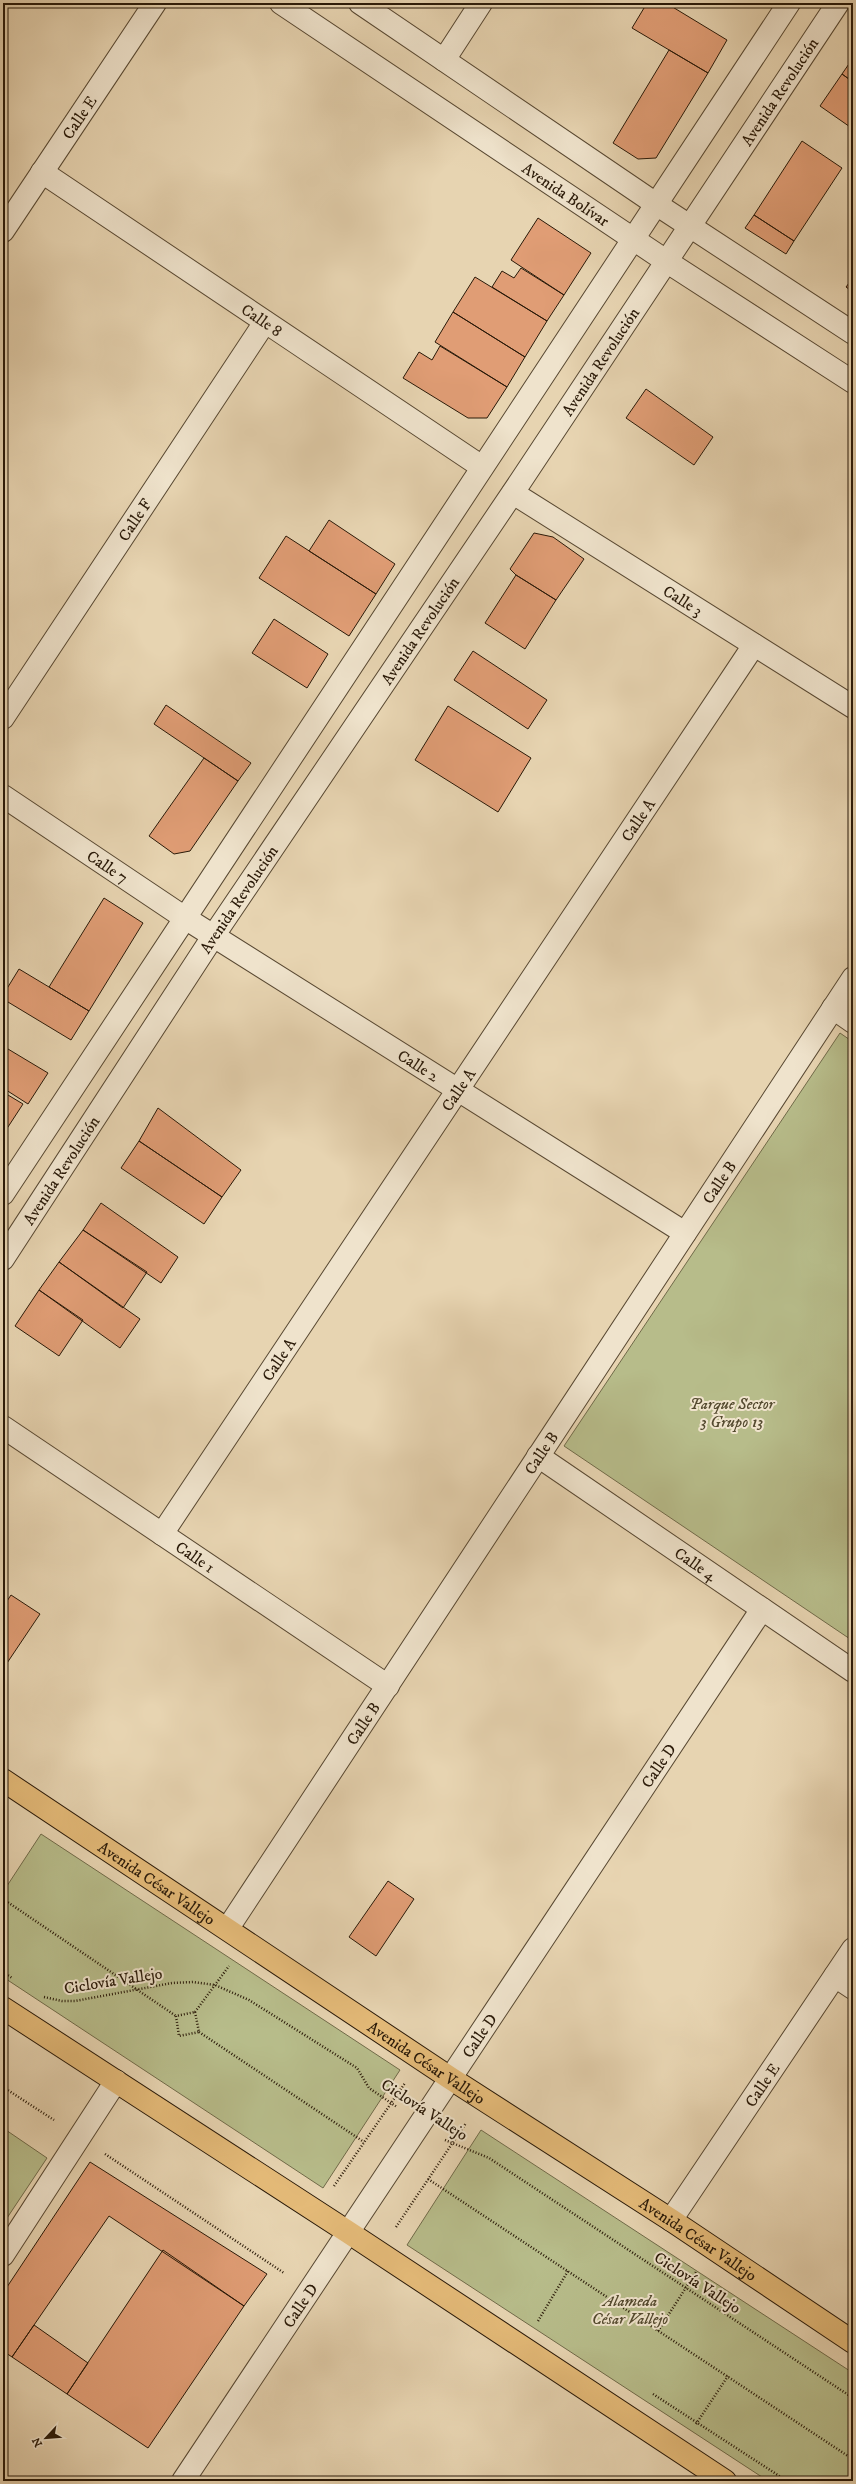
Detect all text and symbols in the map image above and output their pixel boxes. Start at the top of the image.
street label: Avenida Revolución [737,34,824,150]
street label: Calle E [58,92,102,143]
street label: Avenida Bolívar [518,158,613,231]
street label: Calle 8 [237,300,286,341]
street label: Avenida Revolución [558,304,644,420]
street label: Calle F [114,495,157,545]
street label: Avenida Revolución [377,573,464,689]
street label: Calle 3 [659,581,706,621]
street label: Calle A [617,795,660,846]
street label: Avenida Revolución [196,841,283,957]
street label: Calle 7 [83,846,132,888]
street label: Calle 2 [394,1045,442,1086]
street label: Calle A [437,1064,481,1115]
street label: Avenida Revolución [19,1112,105,1229]
street label: Calle B [698,1157,741,1208]
street label: Calle A [258,1334,301,1385]
park label: Parque Sector 3 Grupo 13 [690,1394,776,1432]
street label: Calle B [520,1428,563,1478]
street label: Calle 1 [172,1537,218,1578]
street label: Calle 4 [670,1543,721,1586]
street label: Calle B [342,1699,385,1749]
street label: Calle D [637,1740,681,1792]
street label: Avenida César Vallejo [94,1837,219,1930]
street label: Ciclovía Vallejo [63,1963,164,1999]
street label: Calle D [458,2010,502,2062]
street label: Avenida César Vallejo [364,2017,489,2109]
street label: Calle E [741,2060,785,2111]
street label: Ciclovía Vallejo [377,2074,472,2145]
street label: Avenida César Vallejo [635,2193,760,2286]
street label: Ciclovía Vallejo [650,2247,745,2318]
street label: Calle D [279,2280,322,2332]
park label: Alameda César Vallejo [592,2291,668,2329]
north arrow [26,2418,66,2458]
text: N [30,2435,46,2449]

